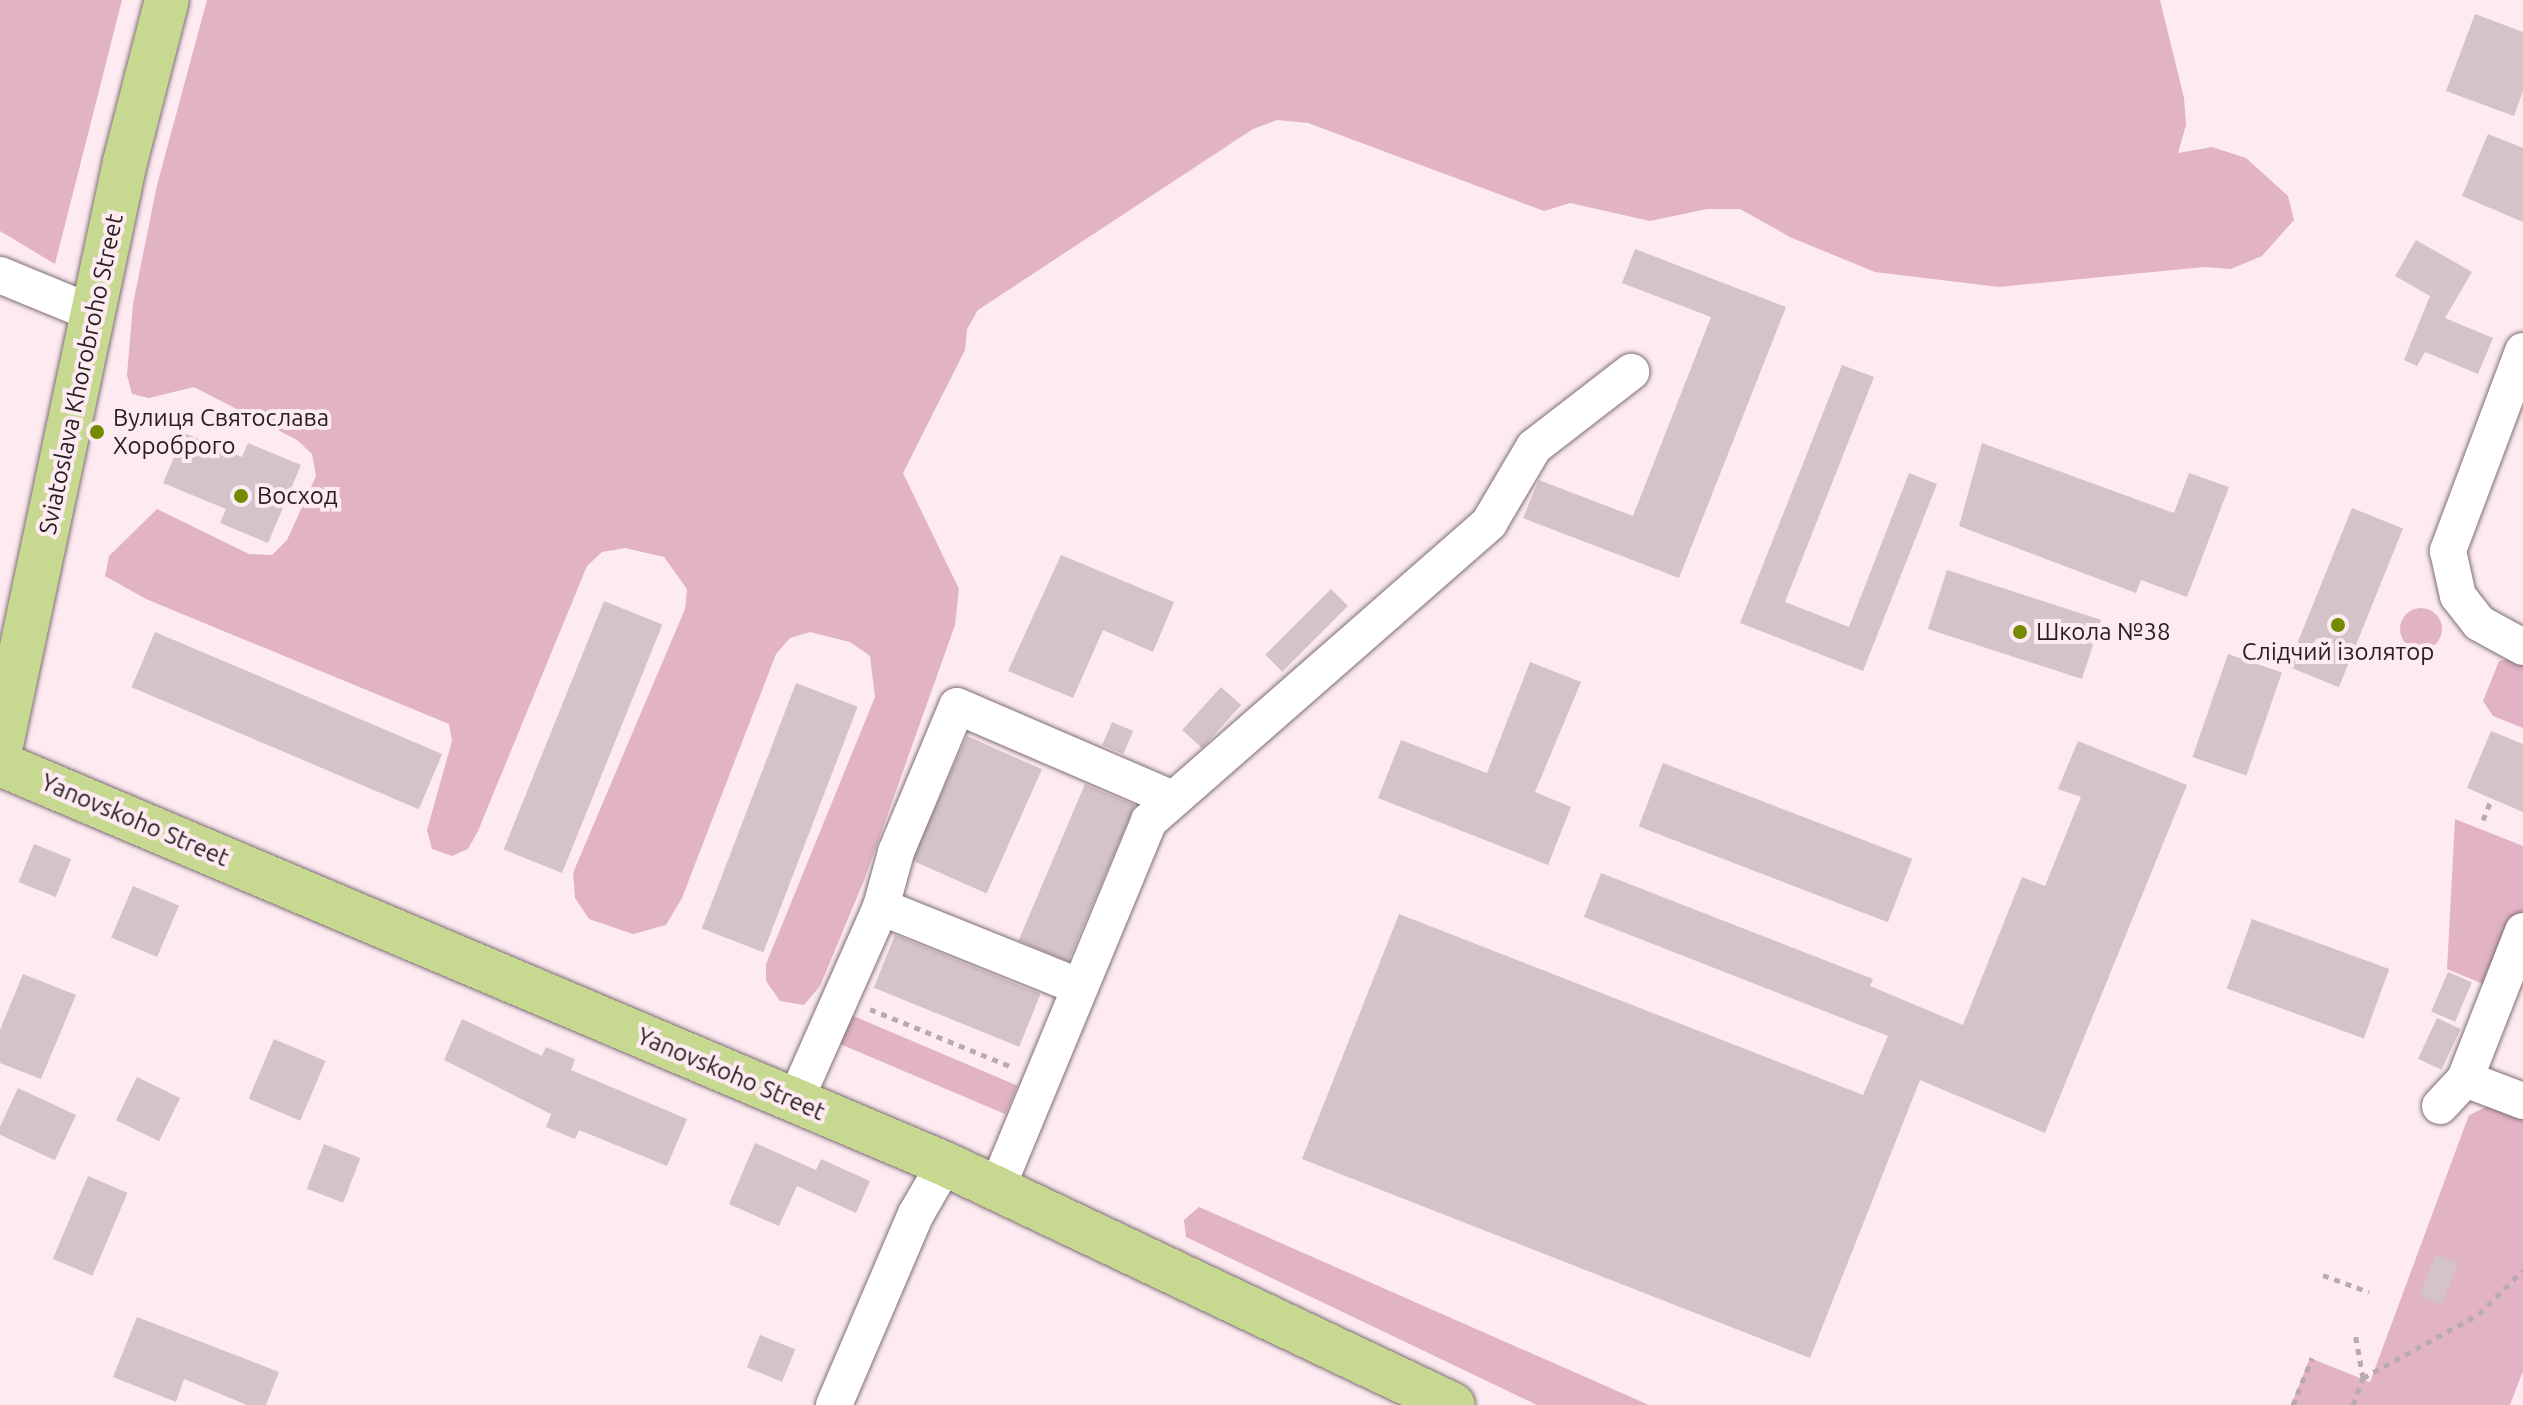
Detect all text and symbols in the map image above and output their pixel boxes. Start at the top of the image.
street label: Sviatoslava Khorobroho Street [33,211,129,537]
place label: Вулиця Святослава Хороброго [113,404,329,460]
marker: Вулиця Святослава Хороброго [88,423,106,441]
place label: Восход [257,482,338,510]
marker: Восход [232,487,250,505]
marker: Слідчий ізолятор [2329,616,2347,634]
place label: Школа №38 [2036,618,2171,646]
marker: Школа №38 [2011,623,2029,641]
place label: Слідчий ізолятор [2242,638,2434,666]
street label: Yanovskoho Street [37,767,233,873]
street label: Yanovskoho Street [633,1021,829,1127]

